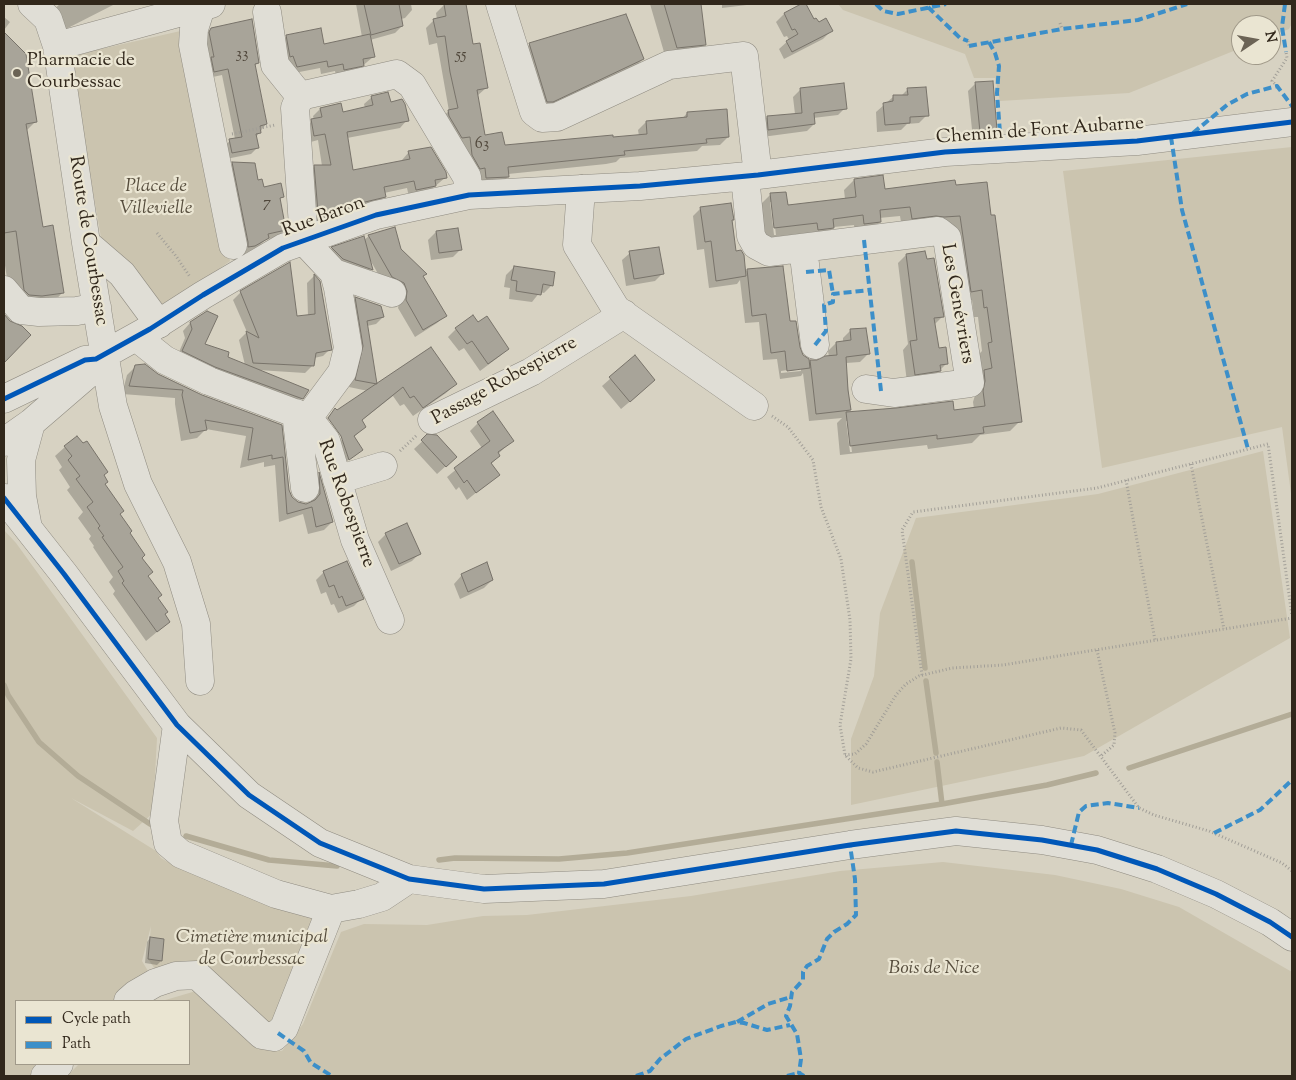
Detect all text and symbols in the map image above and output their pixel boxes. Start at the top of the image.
north arrow [1231,15,1281,65]
text: N [1259,30,1281,45]
house number: 33 [236,45,248,65]
house number: 55 [455,46,467,66]
place label: Pharmacie de Courbessac [27,51,135,95]
marker: Pharmacie de Courbessac [11,67,23,79]
street label: Chemin de Font Aubarne [935,113,1145,151]
house number: 63 [475,135,489,155]
street label: Route de Courbessac [62,154,112,328]
park label: Place de Villevielle [120,177,192,221]
street label: Rue Baron [280,193,368,243]
house number: 7 [263,194,271,214]
street label: Les Genévriers [934,242,978,366]
street label: Passage Robespierre [428,333,582,431]
street label: Rue Robespierre [311,437,379,571]
park label: Cimetière municipal de Courbessac [176,928,328,972]
park label: Bois de Nice [889,959,979,981]
legend [15,1000,190,1065]
text: Cycle path [62,1009,131,1030]
text: Path [62,1034,91,1055]

